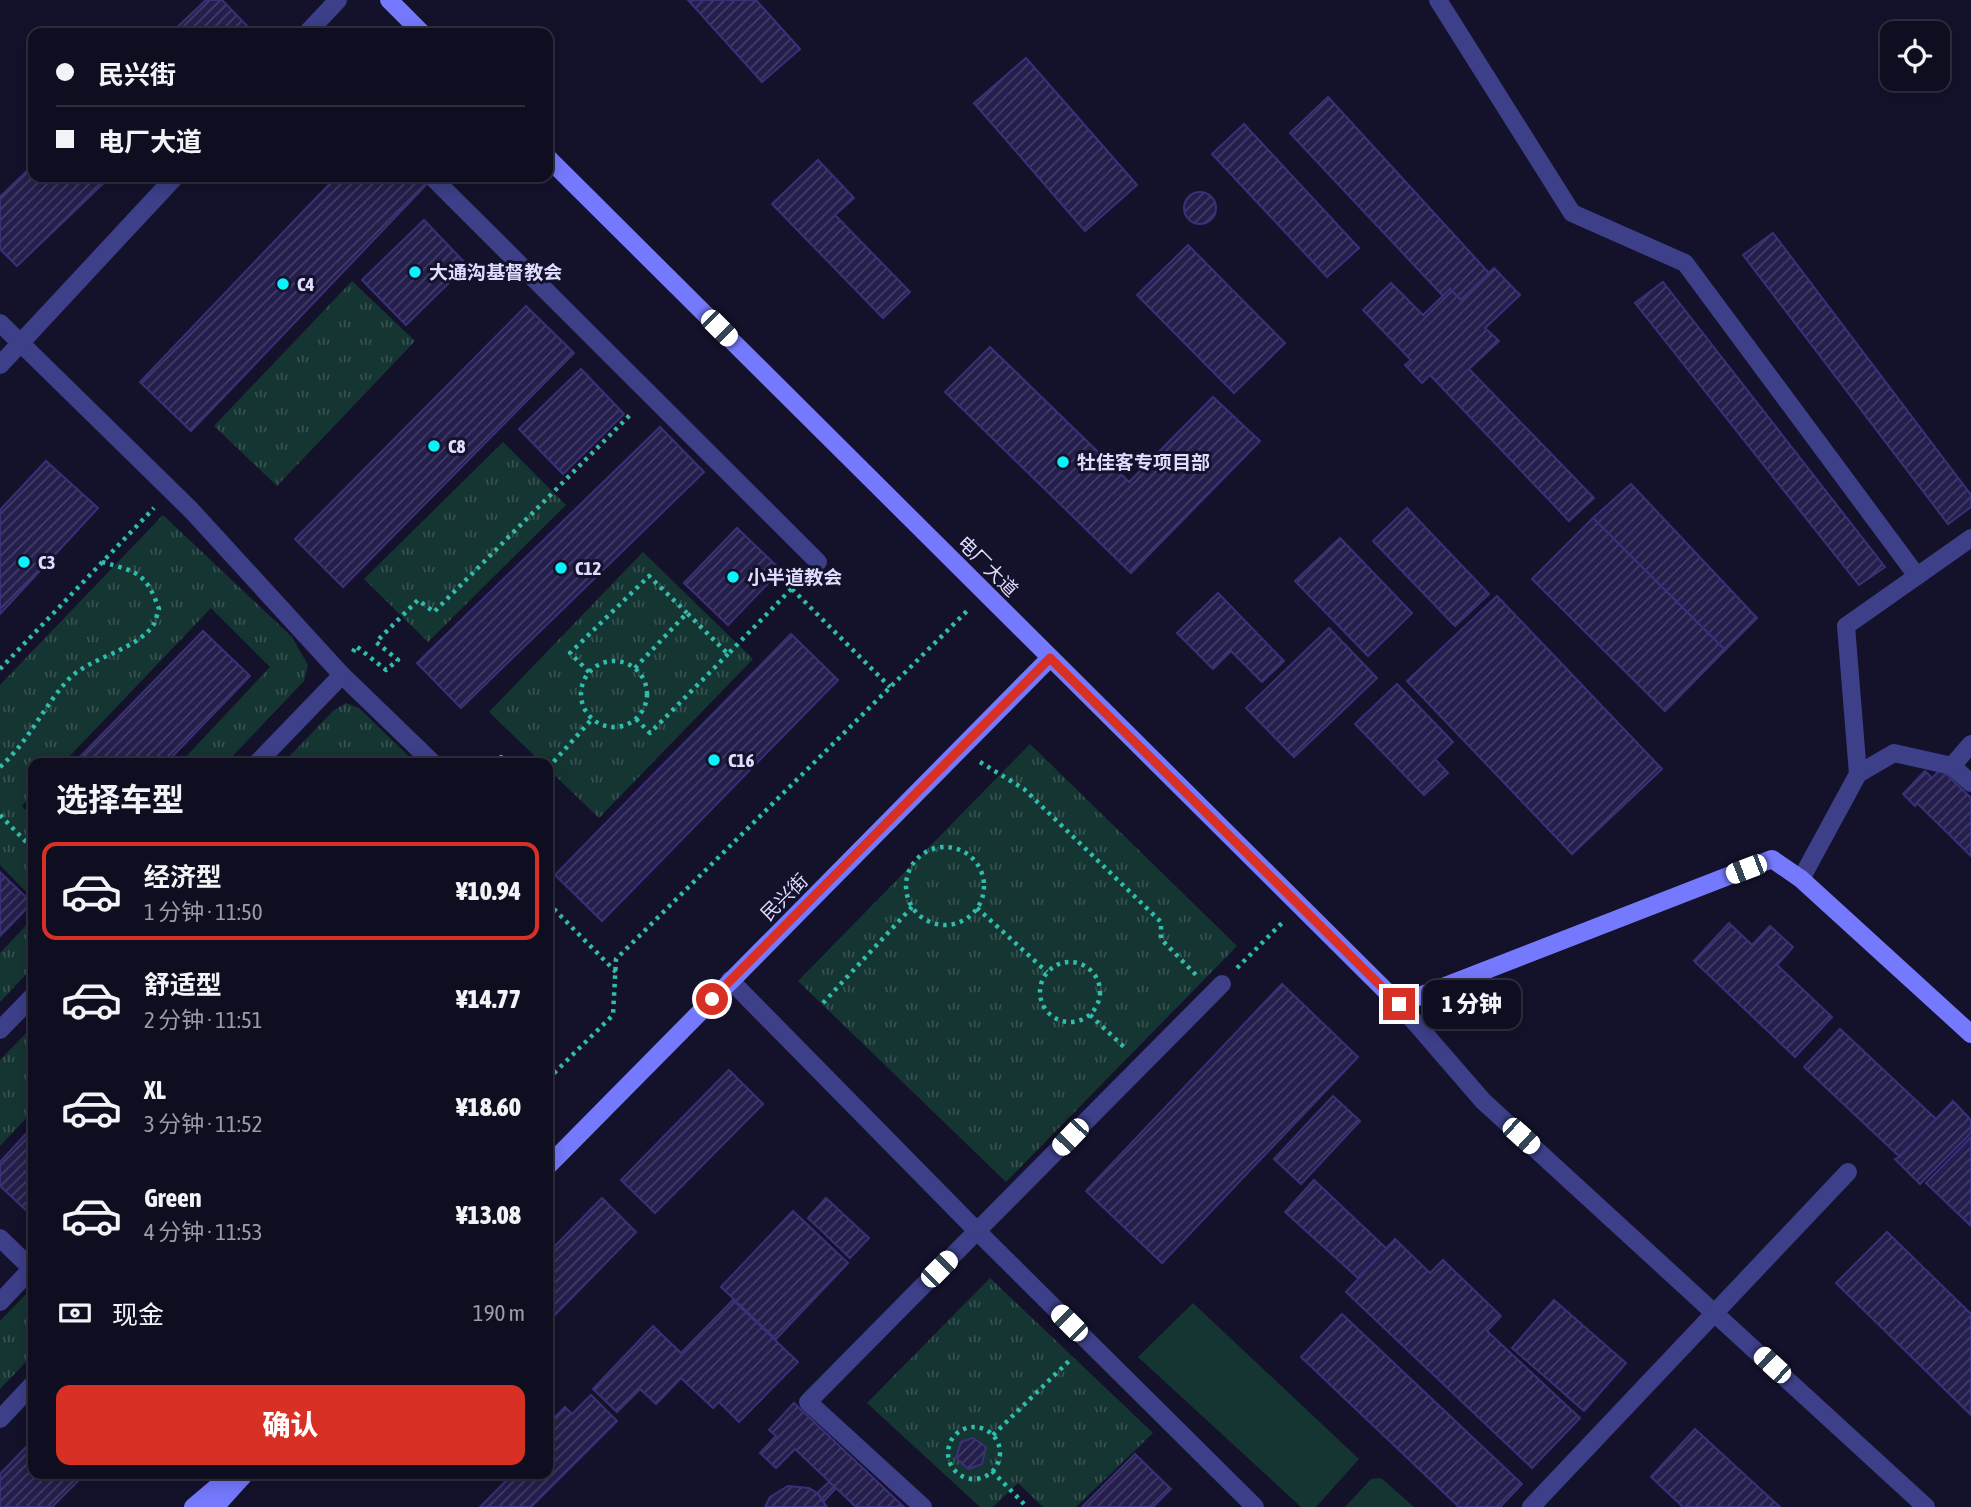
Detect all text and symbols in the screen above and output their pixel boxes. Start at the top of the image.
map controls [1880,21,1950,91]
button: locate [1880,21,1950,91]
text: 民兴街 [98,60,176,90]
text: 电厂大道 [98,127,202,157]
place label: 大通沟基督教会 [429,261,562,283]
marker: 大通沟基督教会 [407,264,423,280]
place label: C4 [297,273,315,295]
marker: C4 [275,276,291,292]
car [697,306,742,350]
place label: C8 [448,435,466,457]
marker: C8 [426,438,442,454]
place label: 牡佳客专项目部 [1077,451,1210,473]
marker: 牡佳客专项目部 [1055,454,1071,470]
street label: 电厂大道 [953,531,1023,601]
place label: C3 [38,551,56,573]
marker: C3 [16,554,32,570]
place label: C12 [575,557,601,579]
marker: C12 [553,560,569,576]
place label: 小半道教会 [747,566,842,588]
marker: 小半道教会 [725,569,741,585]
place label: C16 [728,749,754,771]
marker: C16 [706,752,722,768]
text: 选择车型 [56,781,184,818]
car [1723,852,1770,886]
icon: car [60,860,123,923]
text: 经济型 [144,862,222,892]
street label: 民兴街 [756,869,812,925]
text: ¥10.94 [456,876,521,906]
text: 1 分钟 · 11:50 [144,899,263,925]
icon: car [60,968,123,1031]
text: 舒适型 [144,970,222,1000]
callout: 1 分钟 [1424,979,1522,1028]
route start [696,983,728,1015]
text: ¥14.77 [456,984,521,1014]
route end [1383,988,1415,1020]
text: 1 分钟 [1442,991,1502,1017]
text: 2 分钟 · 11:51 [144,1007,263,1033]
text: XL [144,1075,166,1105]
icon: car [60,1076,123,1139]
text: ¥18.60 [456,1092,521,1122]
text: 3 分钟 · 11:52 [144,1111,263,1137]
car [1499,1114,1544,1158]
car [1048,1115,1093,1159]
text: Green [144,1183,202,1213]
icon: car [60,1184,123,1247]
text: ¥13.08 [456,1200,521,1230]
text: 4 分钟 · 11:53 [144,1219,263,1245]
car [917,1247,962,1291]
icon: cash [56,1294,94,1332]
text: 现金 [112,1300,164,1330]
text: 190 m [473,1300,525,1326]
car [1047,1301,1092,1345]
car [1750,1343,1795,1387]
button: 确认 [56,1385,525,1465]

